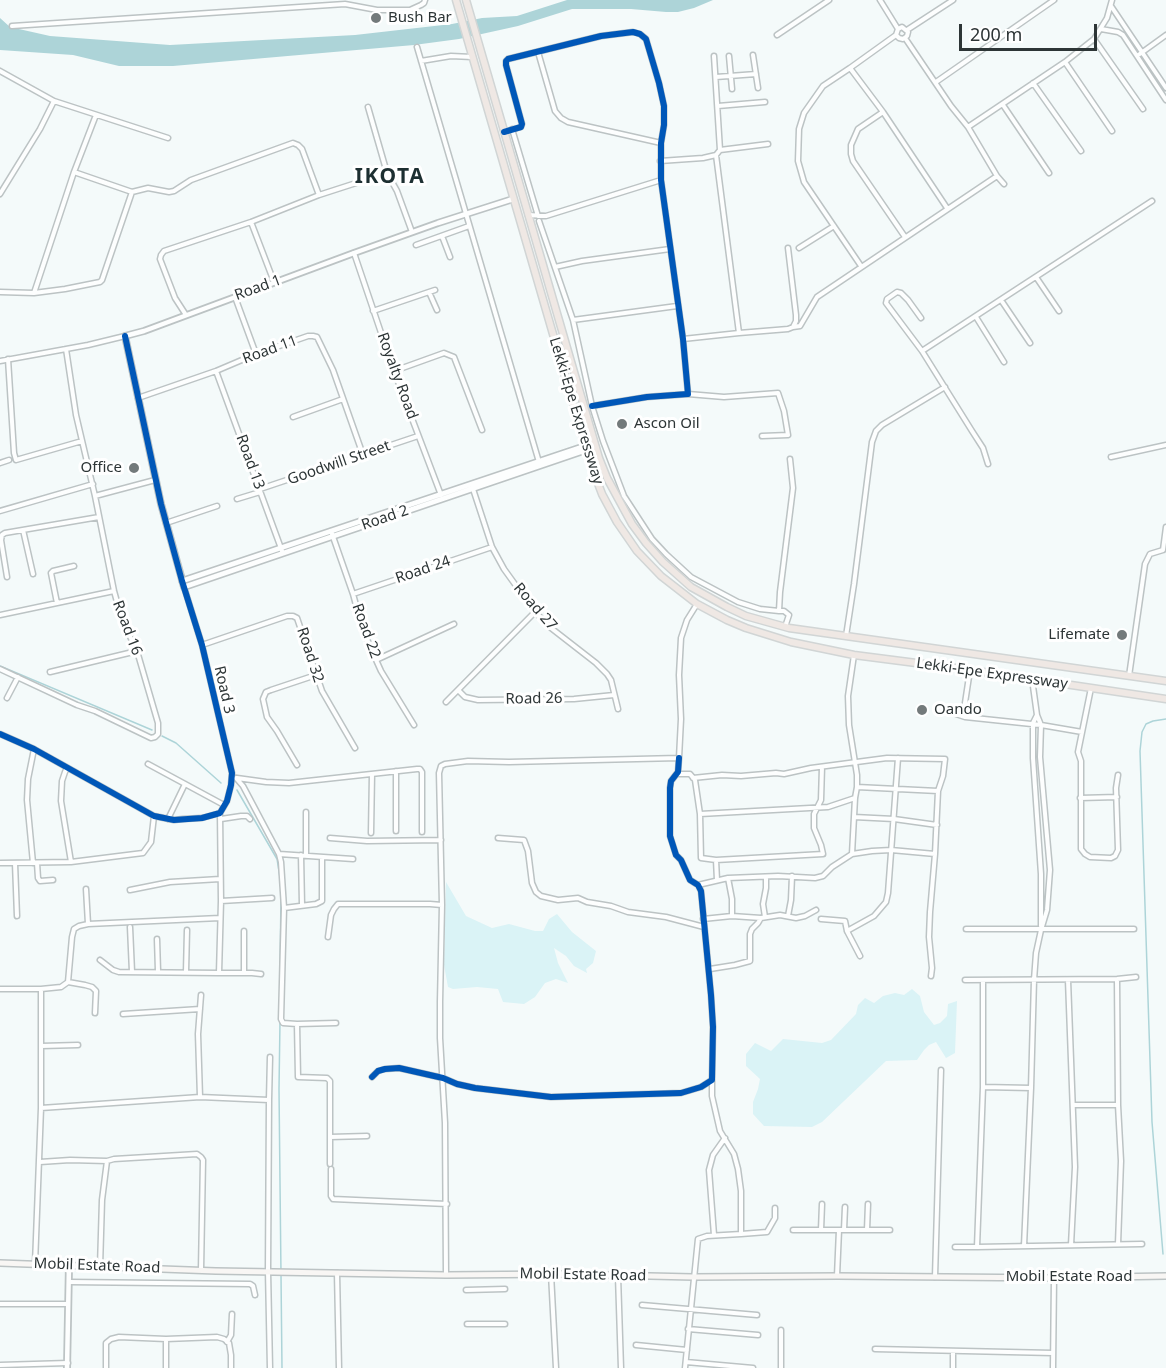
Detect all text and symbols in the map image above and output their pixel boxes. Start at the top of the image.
place label: Bush Bar [388,9,452,27]
marker: Bush Bar [369,11,383,25]
scale bar [962,12,1100,50]
text: 200 m [970,22,1022,46]
district label: IKOTA [355,164,425,190]
street label: Road 1 [232,271,284,305]
street label: Royalty Road [373,330,421,422]
street label: Road 11 [240,332,300,368]
street label: Lekki-Epe Expressway [545,335,607,487]
place label: Ascon Oil [634,415,700,433]
marker: Ascon Oil [615,417,629,431]
street label: Road 13 [232,432,268,492]
street label: Goodwill Street [285,437,393,489]
place label: Office [80,459,122,477]
marker: Office [127,461,141,475]
street label: Road 2 [359,502,411,534]
street label: Road 24 [393,552,453,588]
street label: Road 27 [509,580,561,634]
street label: Road 16 [108,598,146,658]
street label: Road 22 [348,601,384,661]
street label: Road 32 [293,625,327,685]
place label: Lifemate [1048,626,1110,644]
marker: Lifemate [1115,628,1129,642]
street label: Lekki-Epe Expressway [915,654,1069,694]
street label: Road 3 [210,664,238,716]
street label: Road 26 [505,690,563,708]
place label: Oando [934,701,982,719]
marker: Oando [915,703,929,717]
street label: Mobil Estate Road [33,1255,161,1277]
street label: Mobil Estate Road [519,1265,647,1285]
street label: Mobil Estate Road [1006,1268,1132,1286]

